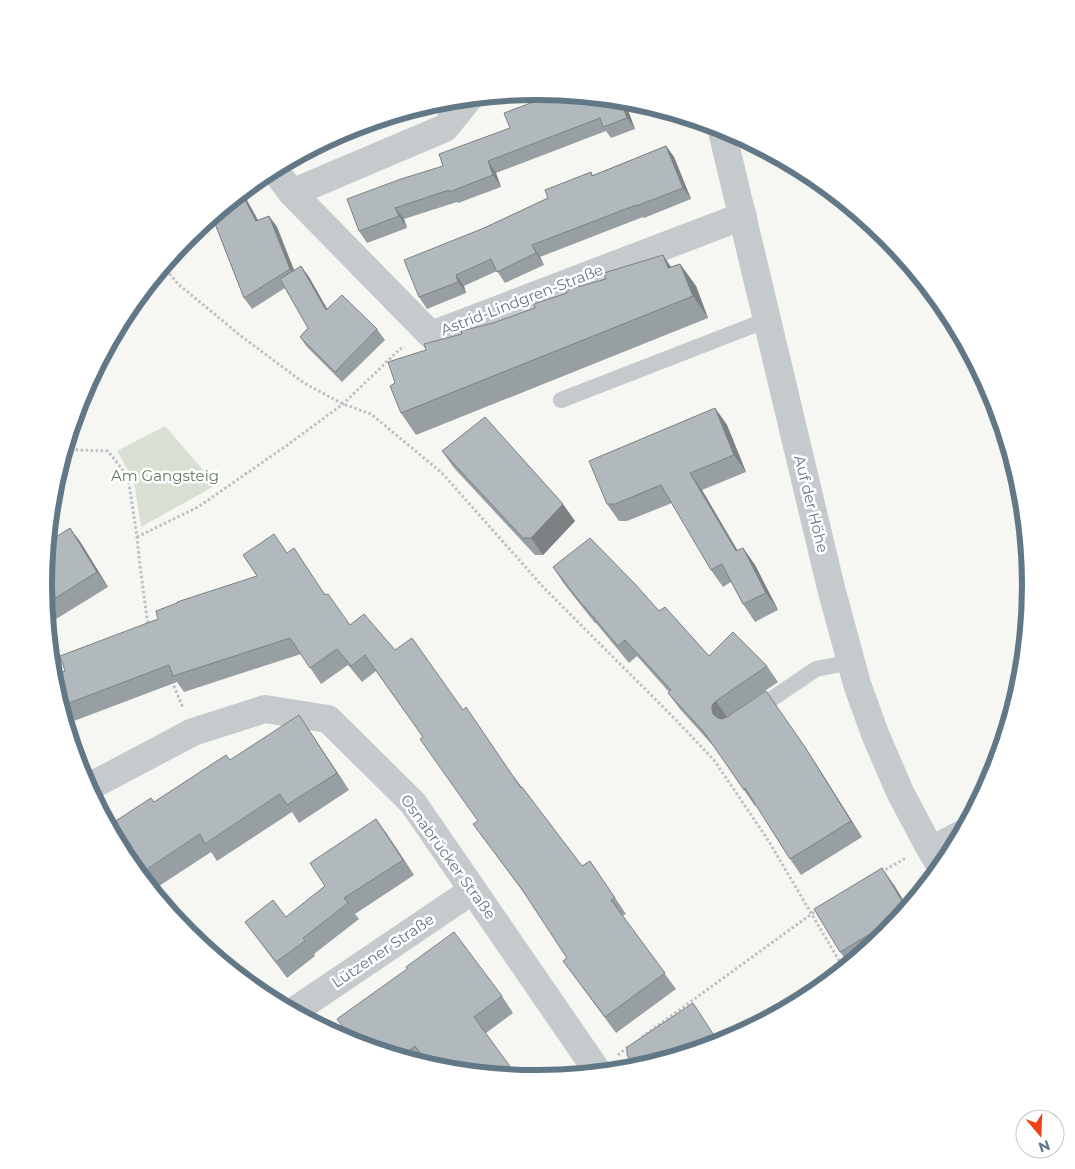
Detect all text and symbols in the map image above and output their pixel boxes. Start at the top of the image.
street label: Astrid-Lindgren-Straße [438,260,606,339]
street label: Auf der Höhe [790,453,833,555]
park label: Am Gangsteig [111,466,219,485]
street label: Osnabrücker Straße [397,791,500,923]
street label: Lützener Straße [328,909,437,992]
north arrow [1015,1109,1065,1159]
text: N [1036,1136,1053,1157]

